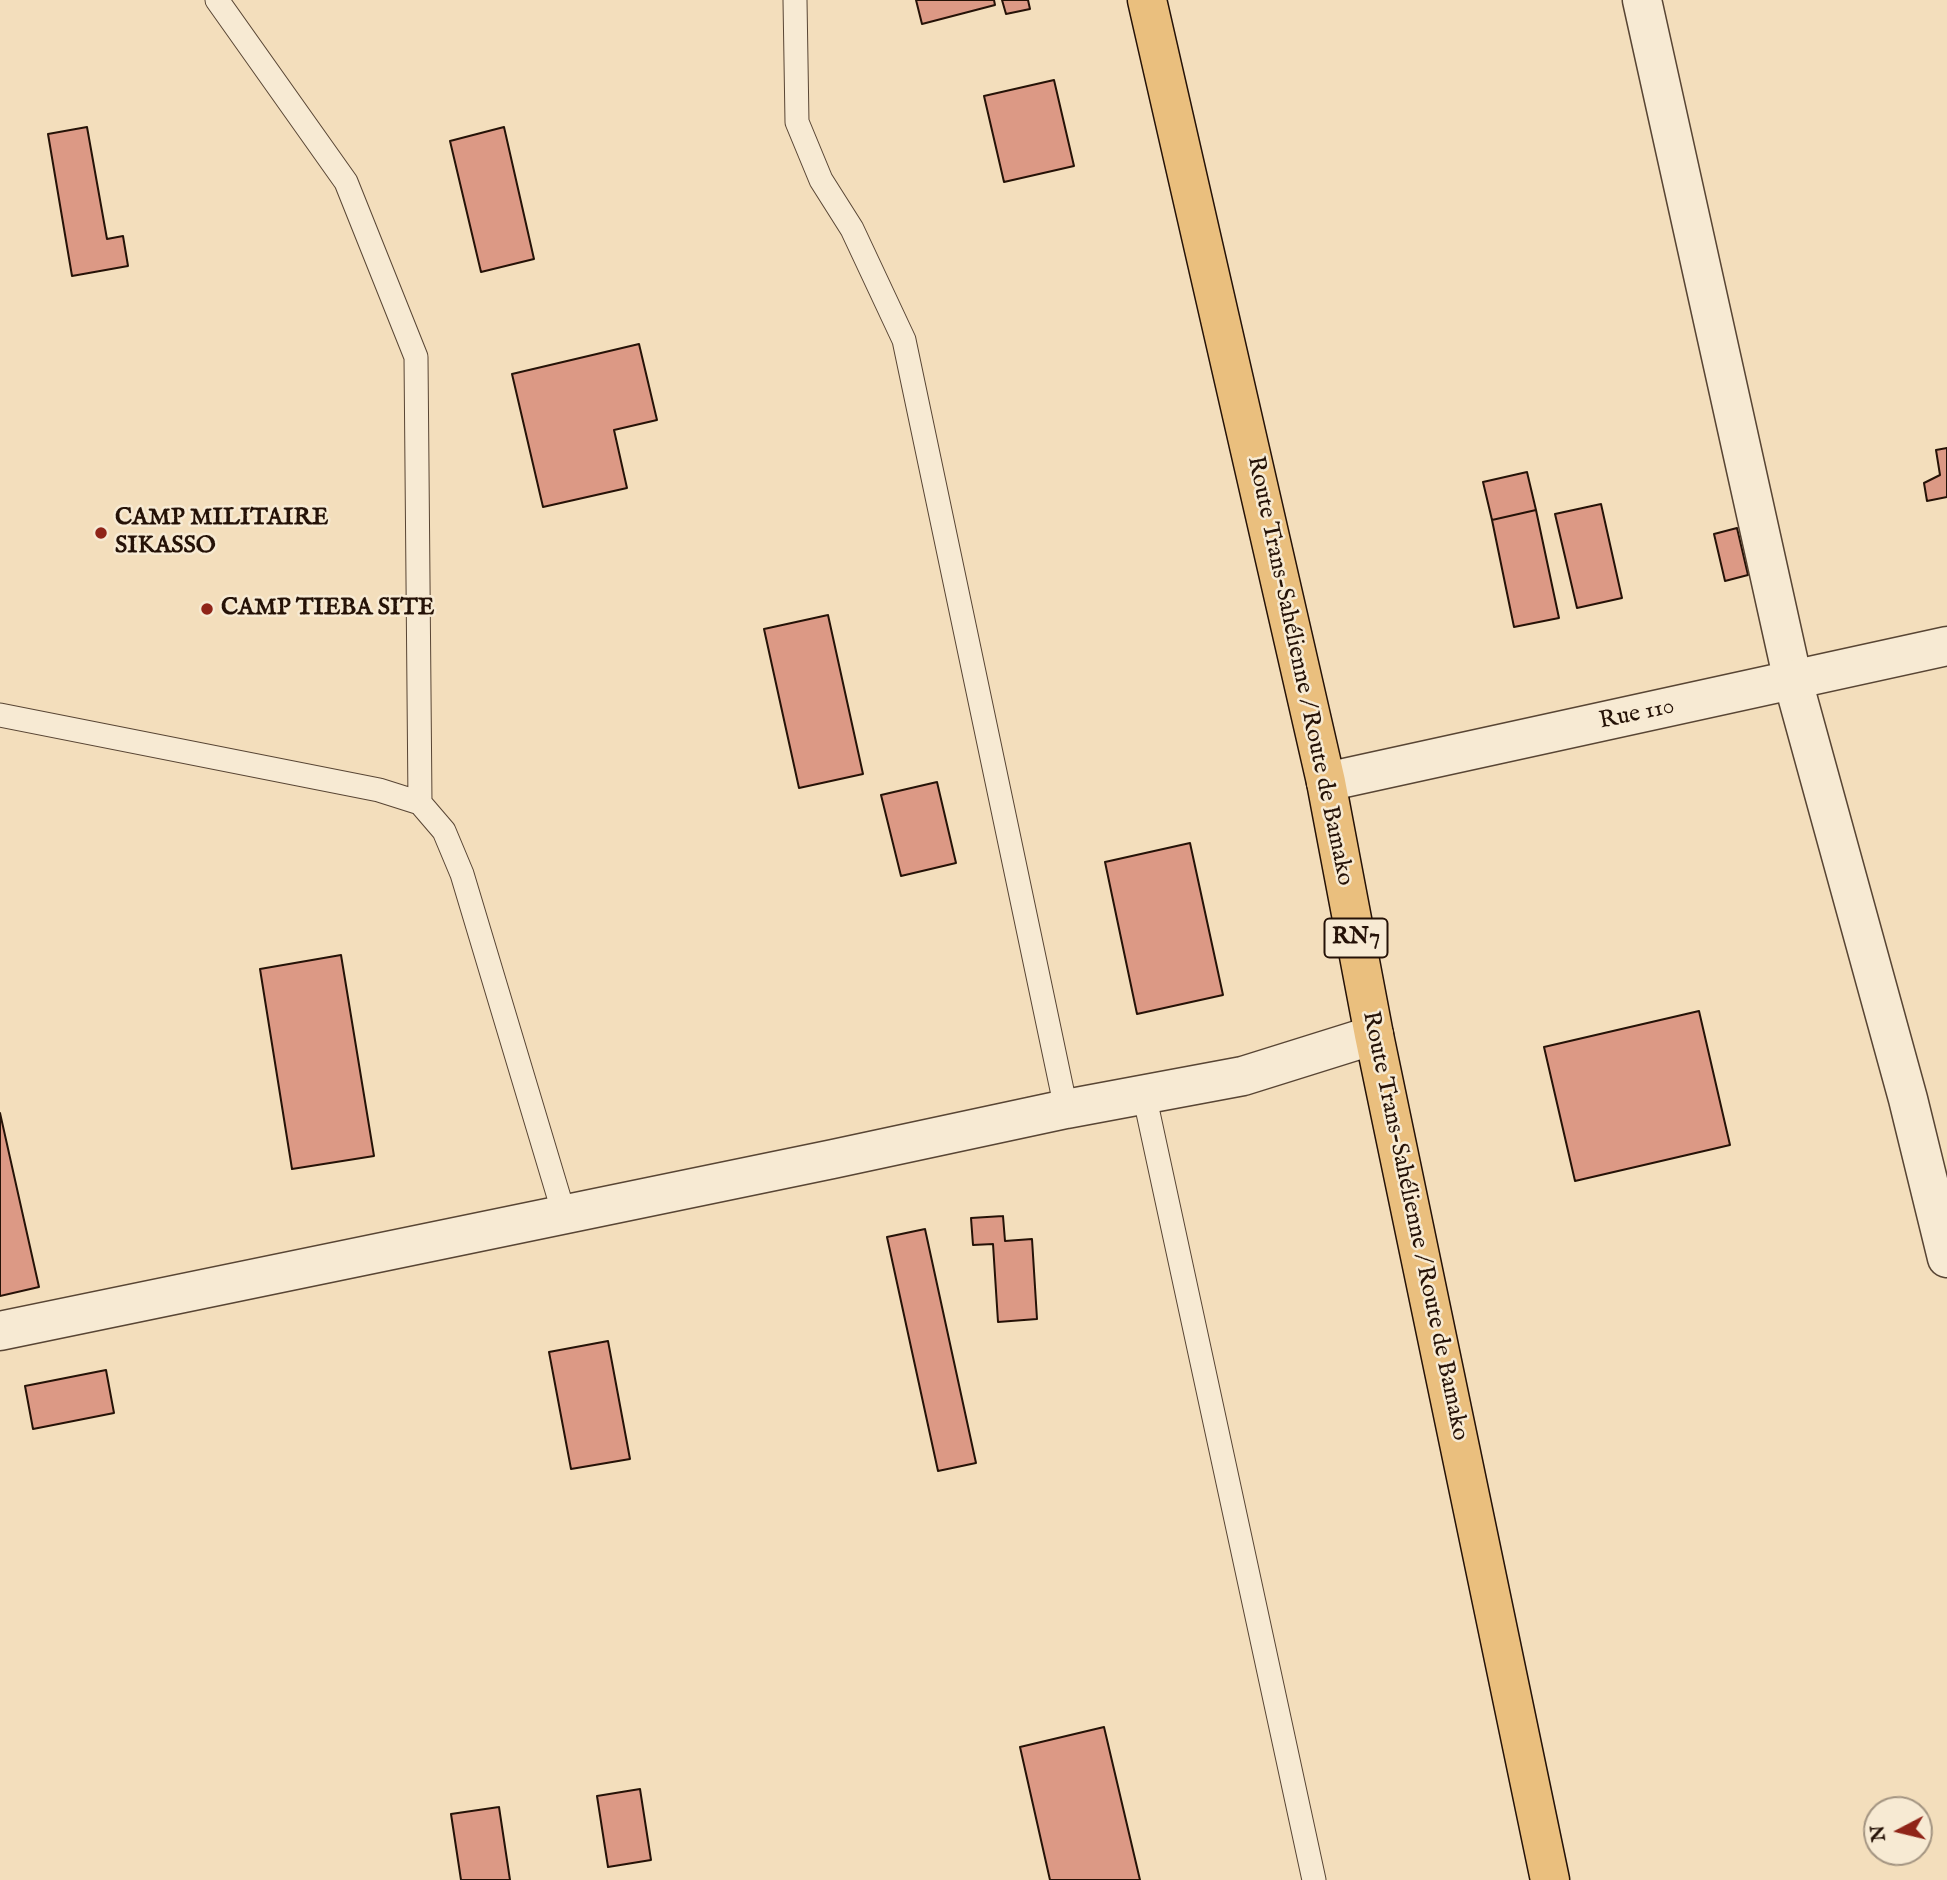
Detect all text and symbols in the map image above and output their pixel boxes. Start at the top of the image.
street label: Route Trans-Sahélienne / Route de Bamako [1239,454,1359,888]
place label: CAMP MILITAIRE SIKASSO [115,505,328,561]
marker: CAMP MILITAIRE SIKASSO [93,525,109,541]
place label: CAMP TIEBA SITE [221,595,434,623]
marker: CAMP TIEBA SITE [199,601,215,617]
street label: Rue 110 [1597,693,1677,737]
road number: RN7 [1324,918,1388,958]
street label: Route Trans-Sahélienne / Route de Bamako [1354,1009,1474,1443]
north arrow [1863,1796,1933,1866]
text: N [1866,1824,1892,1843]

